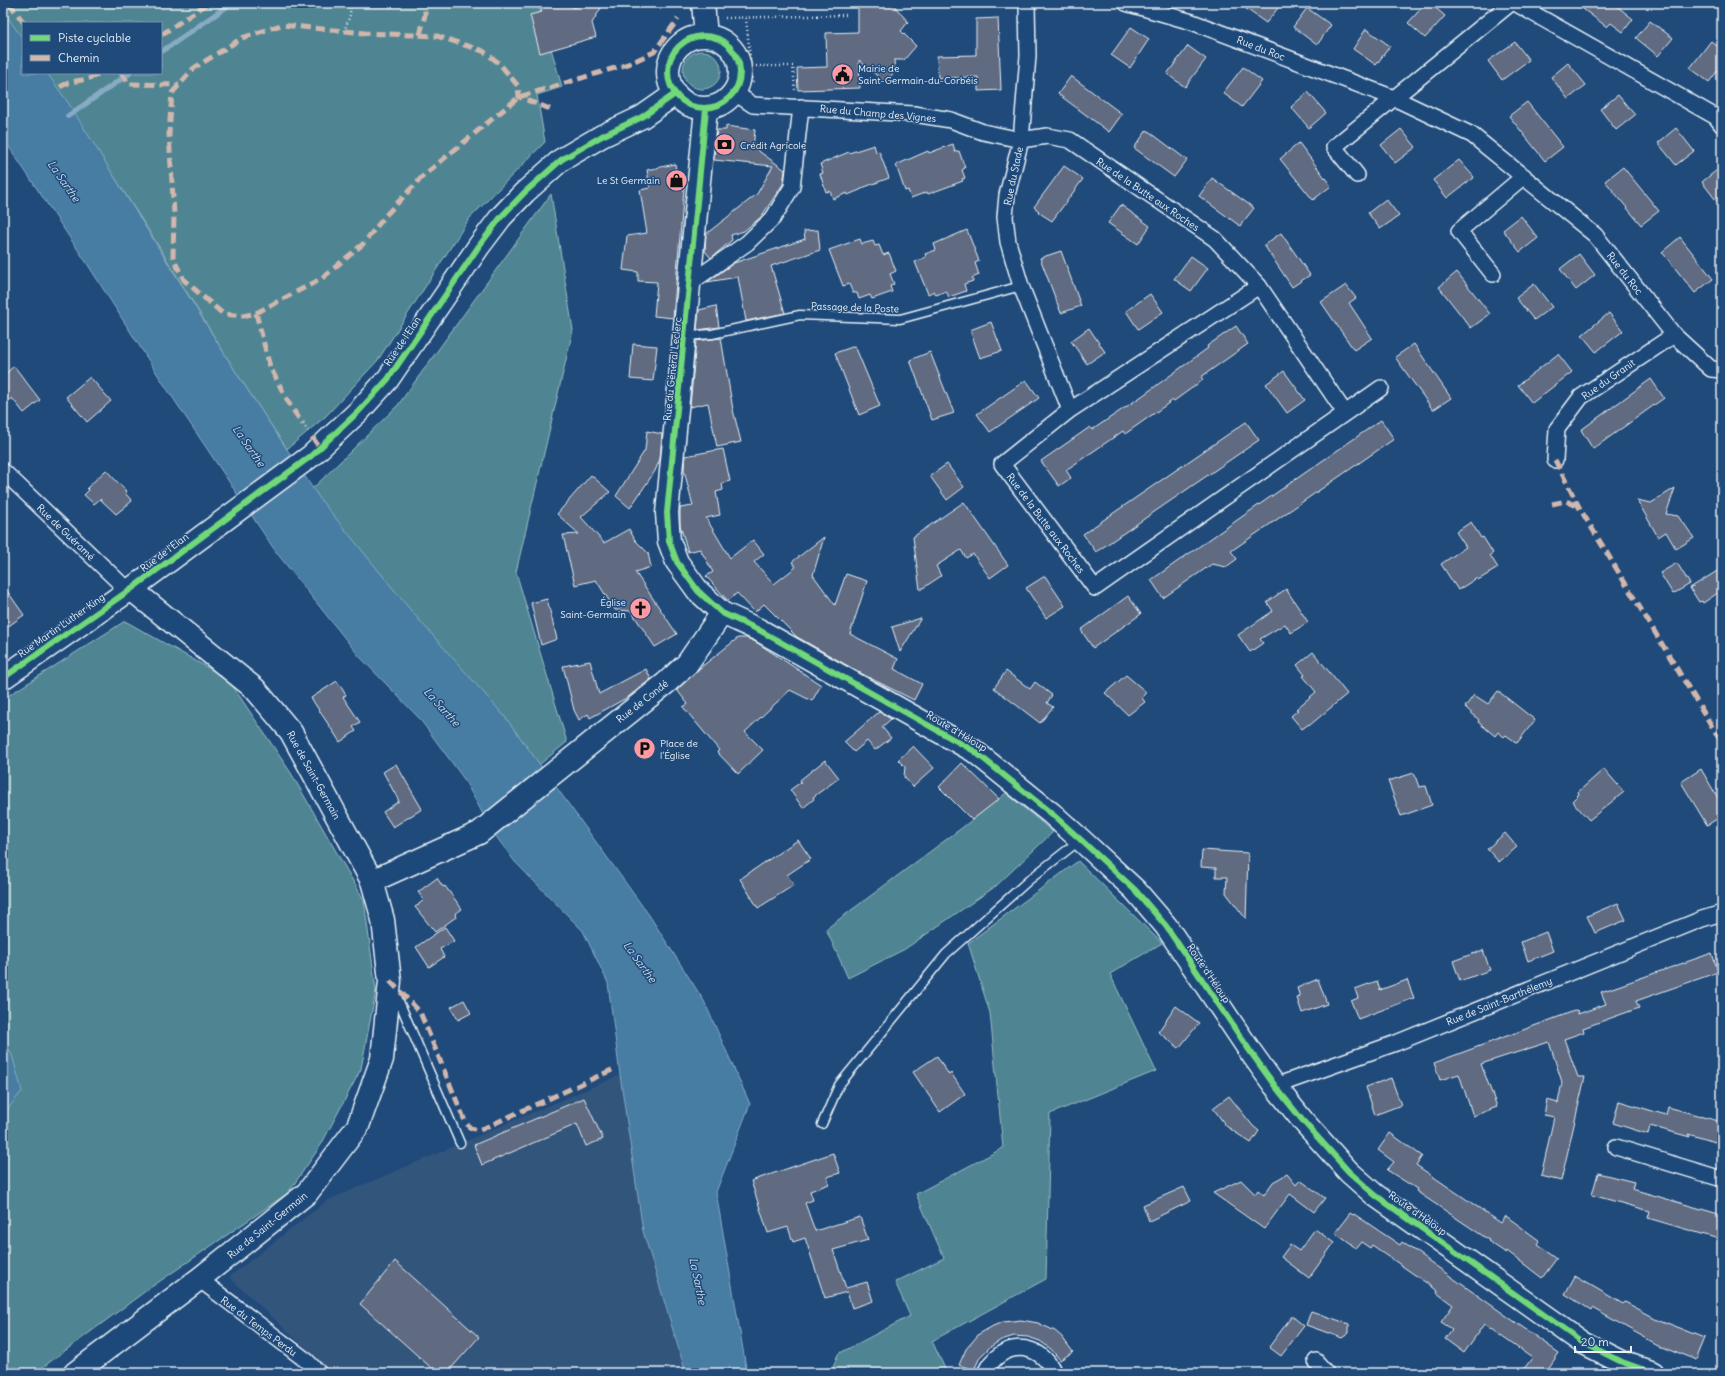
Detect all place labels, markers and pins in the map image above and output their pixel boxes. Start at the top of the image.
public building icon: Mairie de Saint-Germain-du-Corbéis [830,61,856,87]
place label: Mairie de Saint-Germain-du-Corbéis [858,62,978,87]
bank icon: Crédit Agricole [711,132,737,158]
place label: Crédit Agricole [740,139,806,152]
shop icon: Le St Germain [663,167,689,193]
place label: Le St Germain [597,174,660,187]
church icon: Église Saint-Germain [628,595,654,621]
place label: Église Saint-Germain [560,596,626,621]
parking icon: Place de l'Église [632,736,658,762]
place label: Place de l'Église [660,737,698,762]

